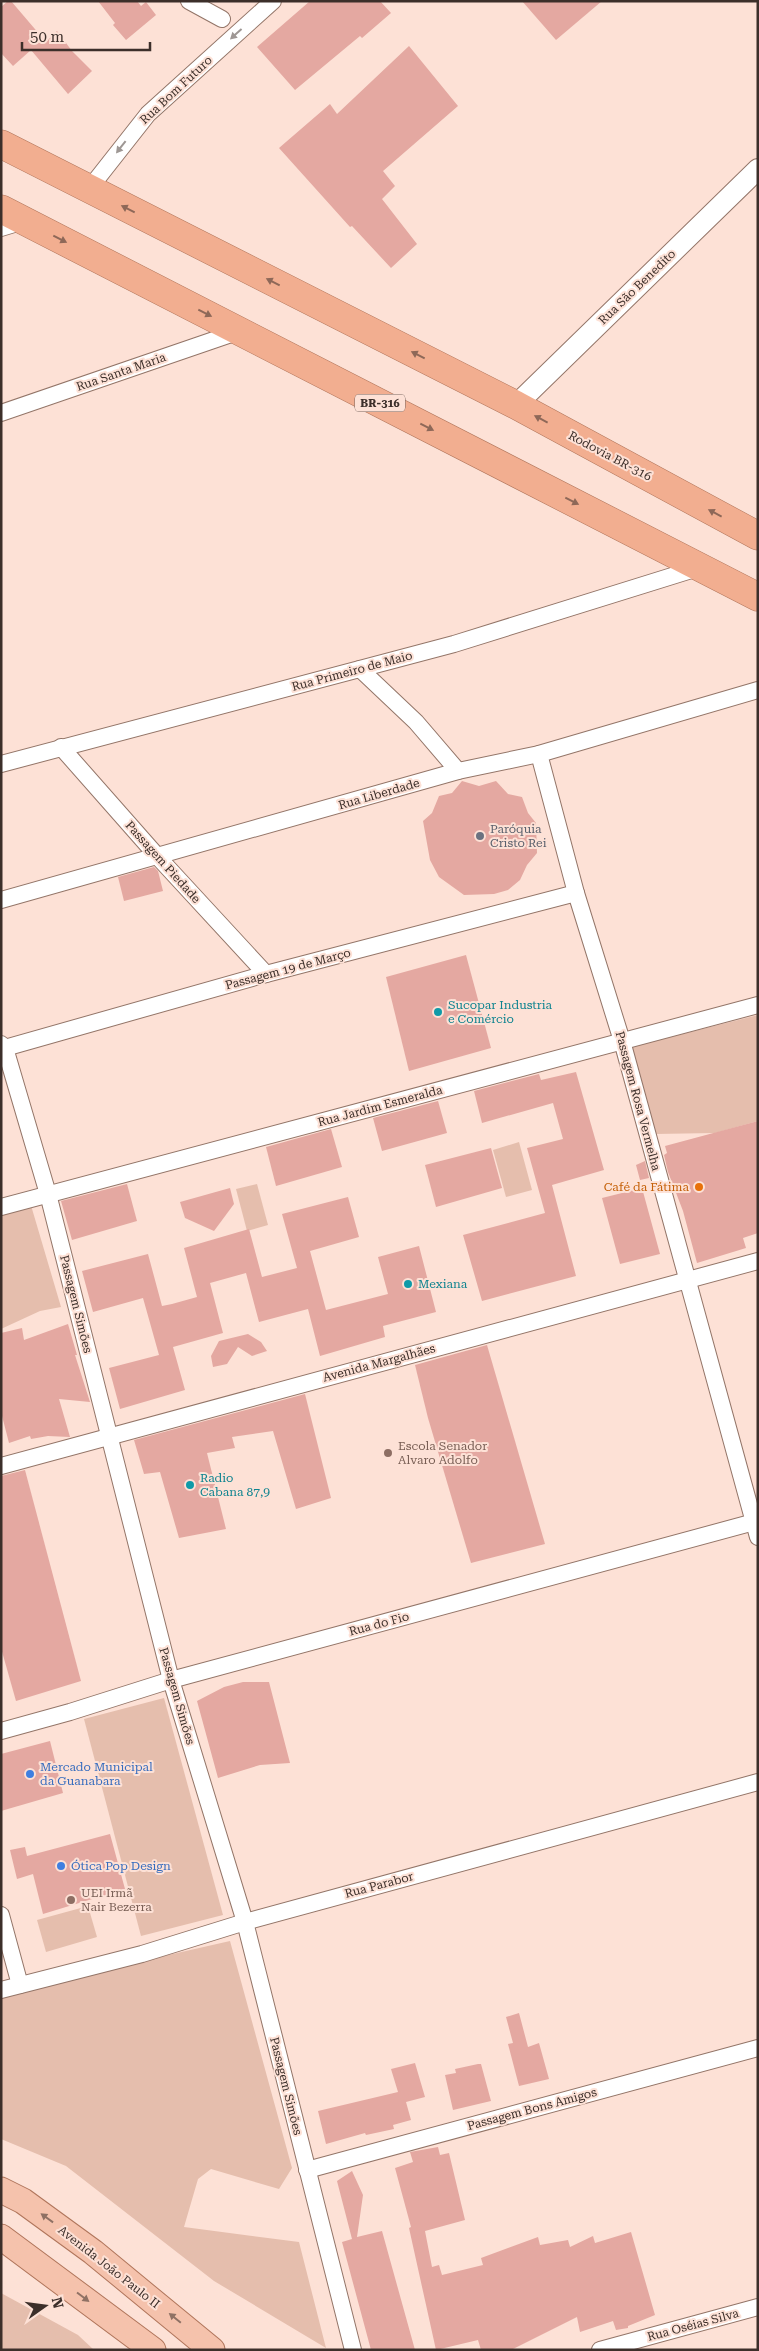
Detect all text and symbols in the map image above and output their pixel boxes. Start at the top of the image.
scale bar [22,20,150,52]
text: 50 m [30,28,65,46]
one-way arrow [231,28,243,40]
street label: Rua Bom Futuro [137,53,215,127]
one-way arrow [115,140,126,153]
one-way arrow [120,205,135,213]
one-way arrow [53,235,67,243]
street label: Rua São Benedito [596,247,678,327]
one-way arrow [265,278,280,286]
one-way arrow [198,309,212,317]
street label: Rua Santa Maria [74,350,168,394]
one-way arrow [411,351,425,359]
road number: BR-316 [355,394,405,412]
one-way arrow [535,414,548,423]
one-way arrow [420,423,435,431]
street label: Rodovia BR-316 [566,428,654,484]
one-way arrow [565,497,579,505]
one-way arrow [708,509,722,517]
street label: Rua Primeiro de Maio [290,648,414,694]
street label: Rua Liberdade [337,776,422,812]
street label: Passagem Piedade [123,818,204,906]
place label: Paróquia Cristo Rei [490,822,547,850]
marker: Paróquia Cristo Rei [474,830,486,842]
street label: Passagem 19 de Março [224,946,352,992]
place label: Sucopar Industria e Comércio [448,998,553,1026]
marker: Sucopar Industria e Comércio [432,1006,444,1018]
street label: Passagem Rosa Vermelha [613,1030,664,1173]
street label: Rua Jardim Esmeralda [316,1082,444,1129]
place label: Café da Fátima [604,1180,689,1194]
marker: Café da Fátima [693,1181,705,1193]
street label: Passagem Simões [57,1253,95,1355]
place label: Mexiana [418,1277,468,1291]
marker: Mexiana [402,1278,414,1290]
street label: Avenida Margalhães [321,1341,437,1385]
place label: Escola Senador Alvaro Adolfo [398,1439,487,1467]
marker: Escola Senador Alvaro Adolfo [382,1447,394,1459]
place label: Radio Cabana 87,9 [200,1471,270,1499]
marker: Radio Cabana 87,9 [184,1479,196,1491]
street label: Rua do Fio [347,1609,411,1639]
street label: Passagem Simões [156,1646,198,1747]
place label: Mercado Municipal da Guanabara [40,1760,153,1788]
marker: Mercado Municipal da Guanabara [24,1768,36,1780]
place label: Ótica Pop Design [71,1859,171,1873]
marker: Ótica Pop Design [55,1860,67,1872]
street label: Rua Parabor [343,1869,415,1901]
place label: UEI Irmã Nair Bezerra [81,1886,152,1914]
marker: UEI Irmã Nair Bezerra [65,1894,77,1906]
street label: Passagem Simões [267,2035,305,2137]
street label: Passagem Bons Amigos [466,2085,599,2133]
one-way arrow [41,2213,54,2224]
street label: Avenida João Paulo II [55,2223,163,2311]
north arrow [20,2281,70,2331]
one-way arrow [76,2292,90,2302]
text: N [49,2296,67,2310]
street label: Rua Oséias Silva [646,2306,741,2344]
one-way arrow [169,2313,182,2324]

